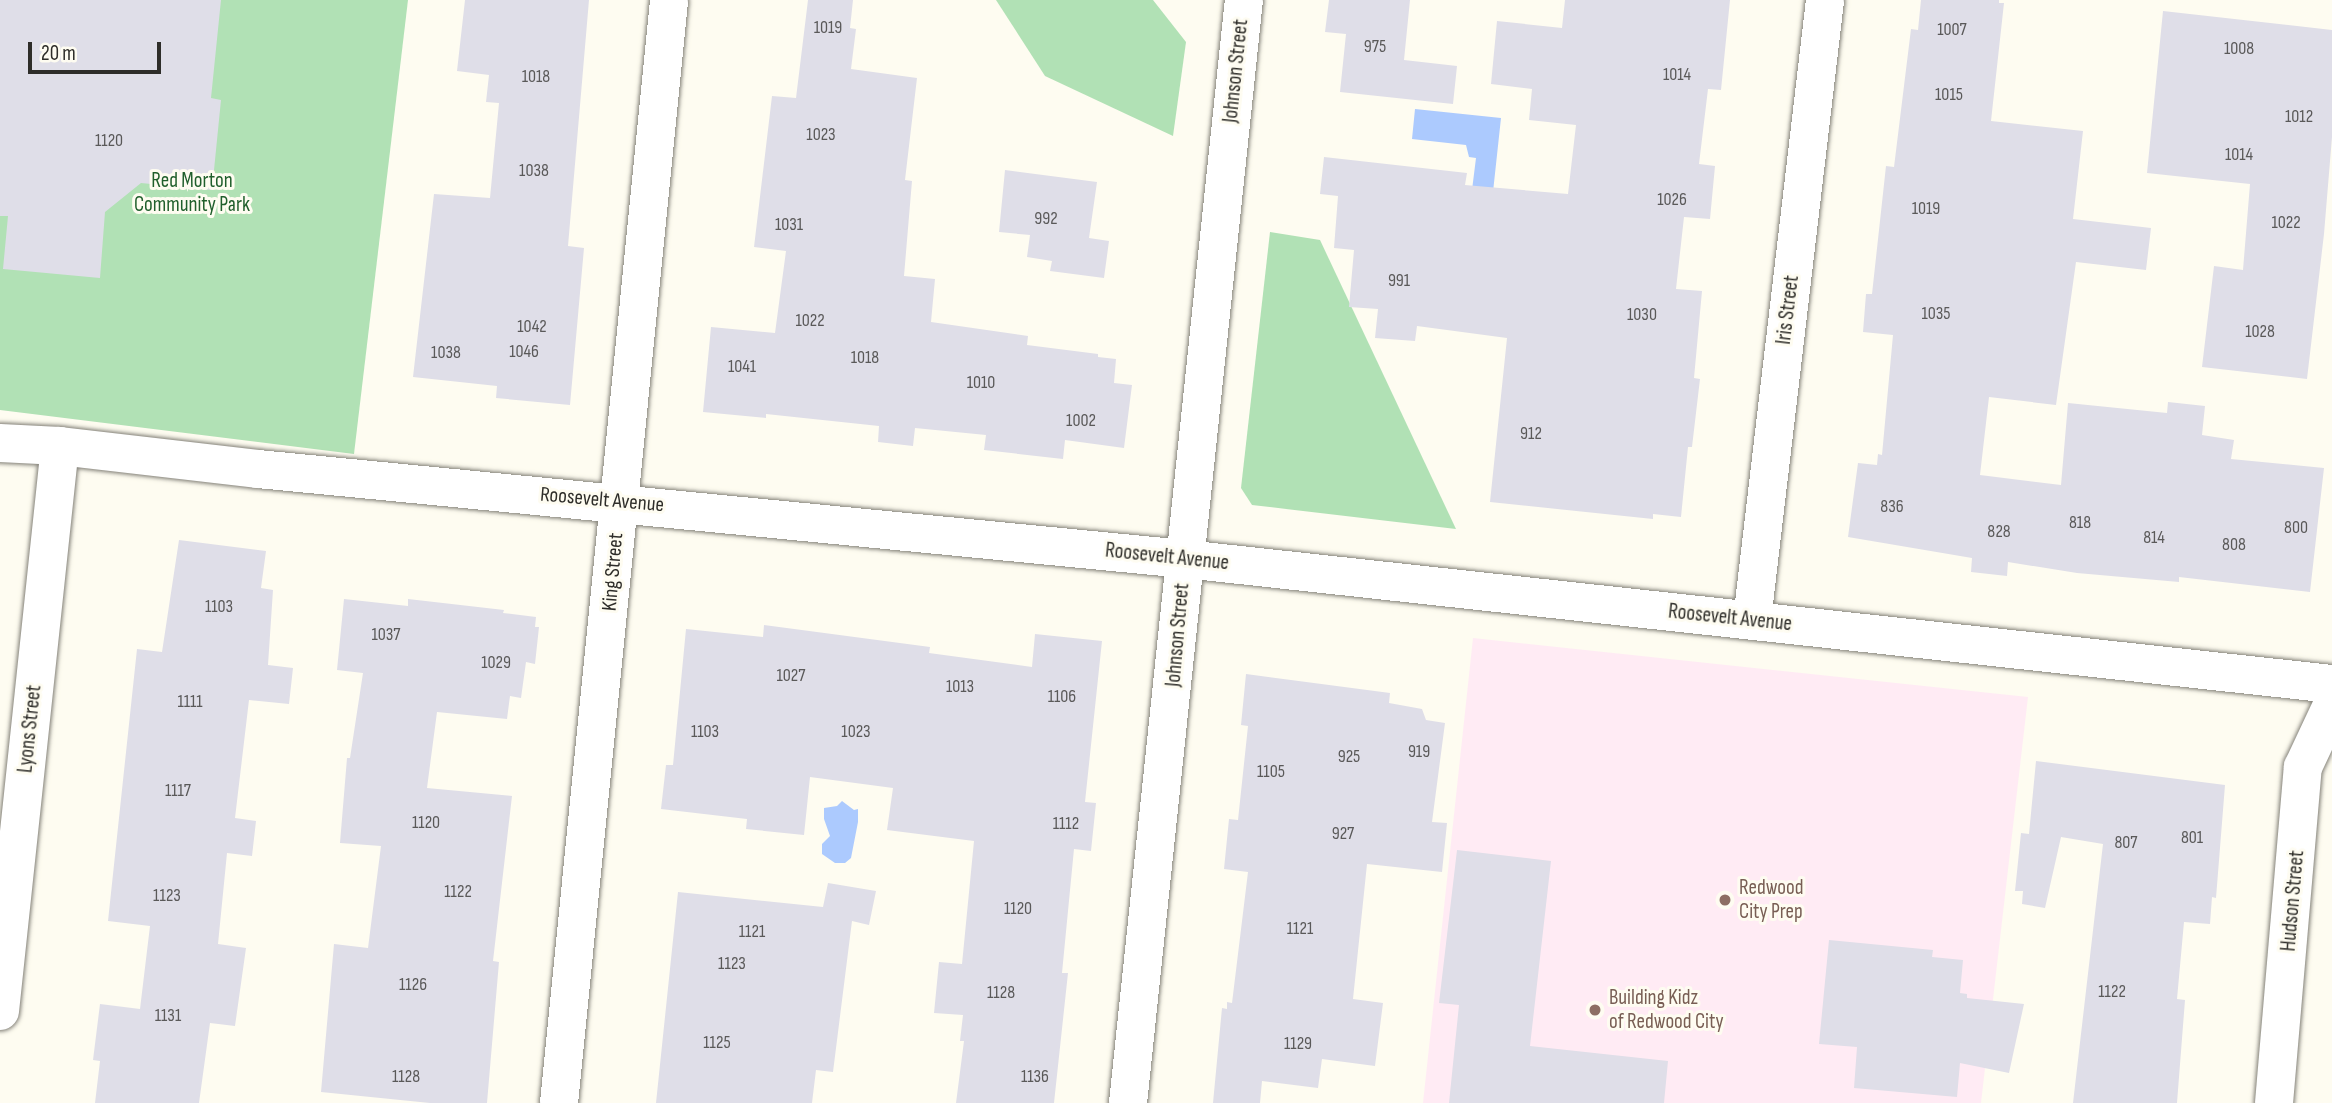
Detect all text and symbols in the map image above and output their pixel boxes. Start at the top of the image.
house number: 1019 [814,17,842,39]
street label: Johnson Street [1218,18,1254,124]
house number: 1007 [1937,19,1967,41]
scale bar [32,28,164,72]
house number: 975 [1364,36,1386,58]
house number: 1008 [2224,38,2254,60]
text: 20 m [41,41,76,66]
house number: 1014 [1663,64,1691,86]
house number: 1018 [522,66,550,88]
house number: 1015 [1935,84,1963,106]
house number: 1012 [2285,106,2313,128]
house number: 1023 [806,124,836,146]
house number: 1120 [95,130,123,152]
house number: 1014 [2225,144,2253,166]
house number: 1038 [519,160,549,182]
park label: Red Morton Community Park [134,168,250,218]
house number: 1026 [1657,189,1687,211]
house number: 1019 [1912,198,1940,220]
house number: 992 [1034,208,1058,230]
house number: 1022 [2271,212,2301,234]
house number: 1031 [775,214,803,236]
house number: 991 [1388,270,1410,292]
street label: Iris Street [1771,274,1805,346]
house number: 1035 [1921,303,1951,325]
house number: 1030 [1627,304,1657,326]
house number: 1022 [795,310,825,332]
house number: 1042 [517,316,547,338]
house number: 1028 [2245,321,2275,343]
house number: 1046 [509,341,539,363]
house number: 1038 [431,342,461,364]
house number: 1018 [851,347,879,369]
house number: 1041 [728,356,756,378]
house number: 1010 [967,372,995,394]
house number: 1002 [1066,410,1096,432]
house number: 912 [1520,423,1542,445]
street label: Roosevelt Avenue [539,482,665,518]
house number: 836 [1880,496,1904,518]
house number: 818 [2069,512,2091,534]
house number: 800 [2284,517,2308,539]
house number: 828 [1987,521,2011,543]
house number: 814 [2143,527,2165,549]
street label: King Street [597,532,629,612]
house number: 808 [2222,534,2246,556]
street label: Roosevelt Avenue [1104,538,1230,576]
street label: Johnson Street [1161,582,1195,688]
house number: 1103 [205,596,233,618]
street label: Roosevelt Avenue [1667,599,1793,637]
house number: 1037 [371,624,401,646]
house number: 1029 [481,652,511,674]
house number: 1027 [777,665,805,687]
house number: 1013 [946,676,974,698]
street label: Lyons Street [13,684,47,774]
house number: 1106 [1048,686,1076,708]
house number: 1111 [177,691,203,713]
house number: 1103 [691,721,719,743]
house number: 1023 [841,721,871,743]
house number: 919 [1408,741,1430,763]
house number: 925 [1338,746,1360,768]
house number: 1105 [1257,761,1285,783]
house number: 1117 [165,780,191,802]
house number: 1120 [412,812,440,834]
house number: 1112 [1053,813,1079,835]
house number: 927 [1332,823,1354,845]
house number: 801 [2181,827,2203,849]
house number: 807 [2114,832,2138,854]
street label: Hudson Street [2276,850,2310,952]
place label: Redwood City Prep [1739,875,1804,925]
house number: 1122 [444,881,472,903]
house number: 1123 [153,885,181,907]
marker: Redwood City Prep [1717,892,1733,908]
house number: 1120 [1004,898,1032,920]
house number: 1121 [1287,918,1313,940]
house number: 1121 [739,921,765,943]
house number: 1123 [718,953,746,975]
house number: 1126 [399,974,427,996]
house number: 1122 [2098,981,2126,1003]
house number: 1128 [987,982,1015,1004]
place label: Building Kidz of Redwood City [1609,985,1724,1035]
marker: Building Kidz of Redwood City [1587,1002,1603,1018]
house number: 1131 [155,1005,181,1027]
house number: 1125 [703,1032,731,1054]
house number: 1129 [1284,1033,1312,1055]
house number: 1128 [392,1066,420,1088]
house number: 1136 [1021,1066,1049,1088]

